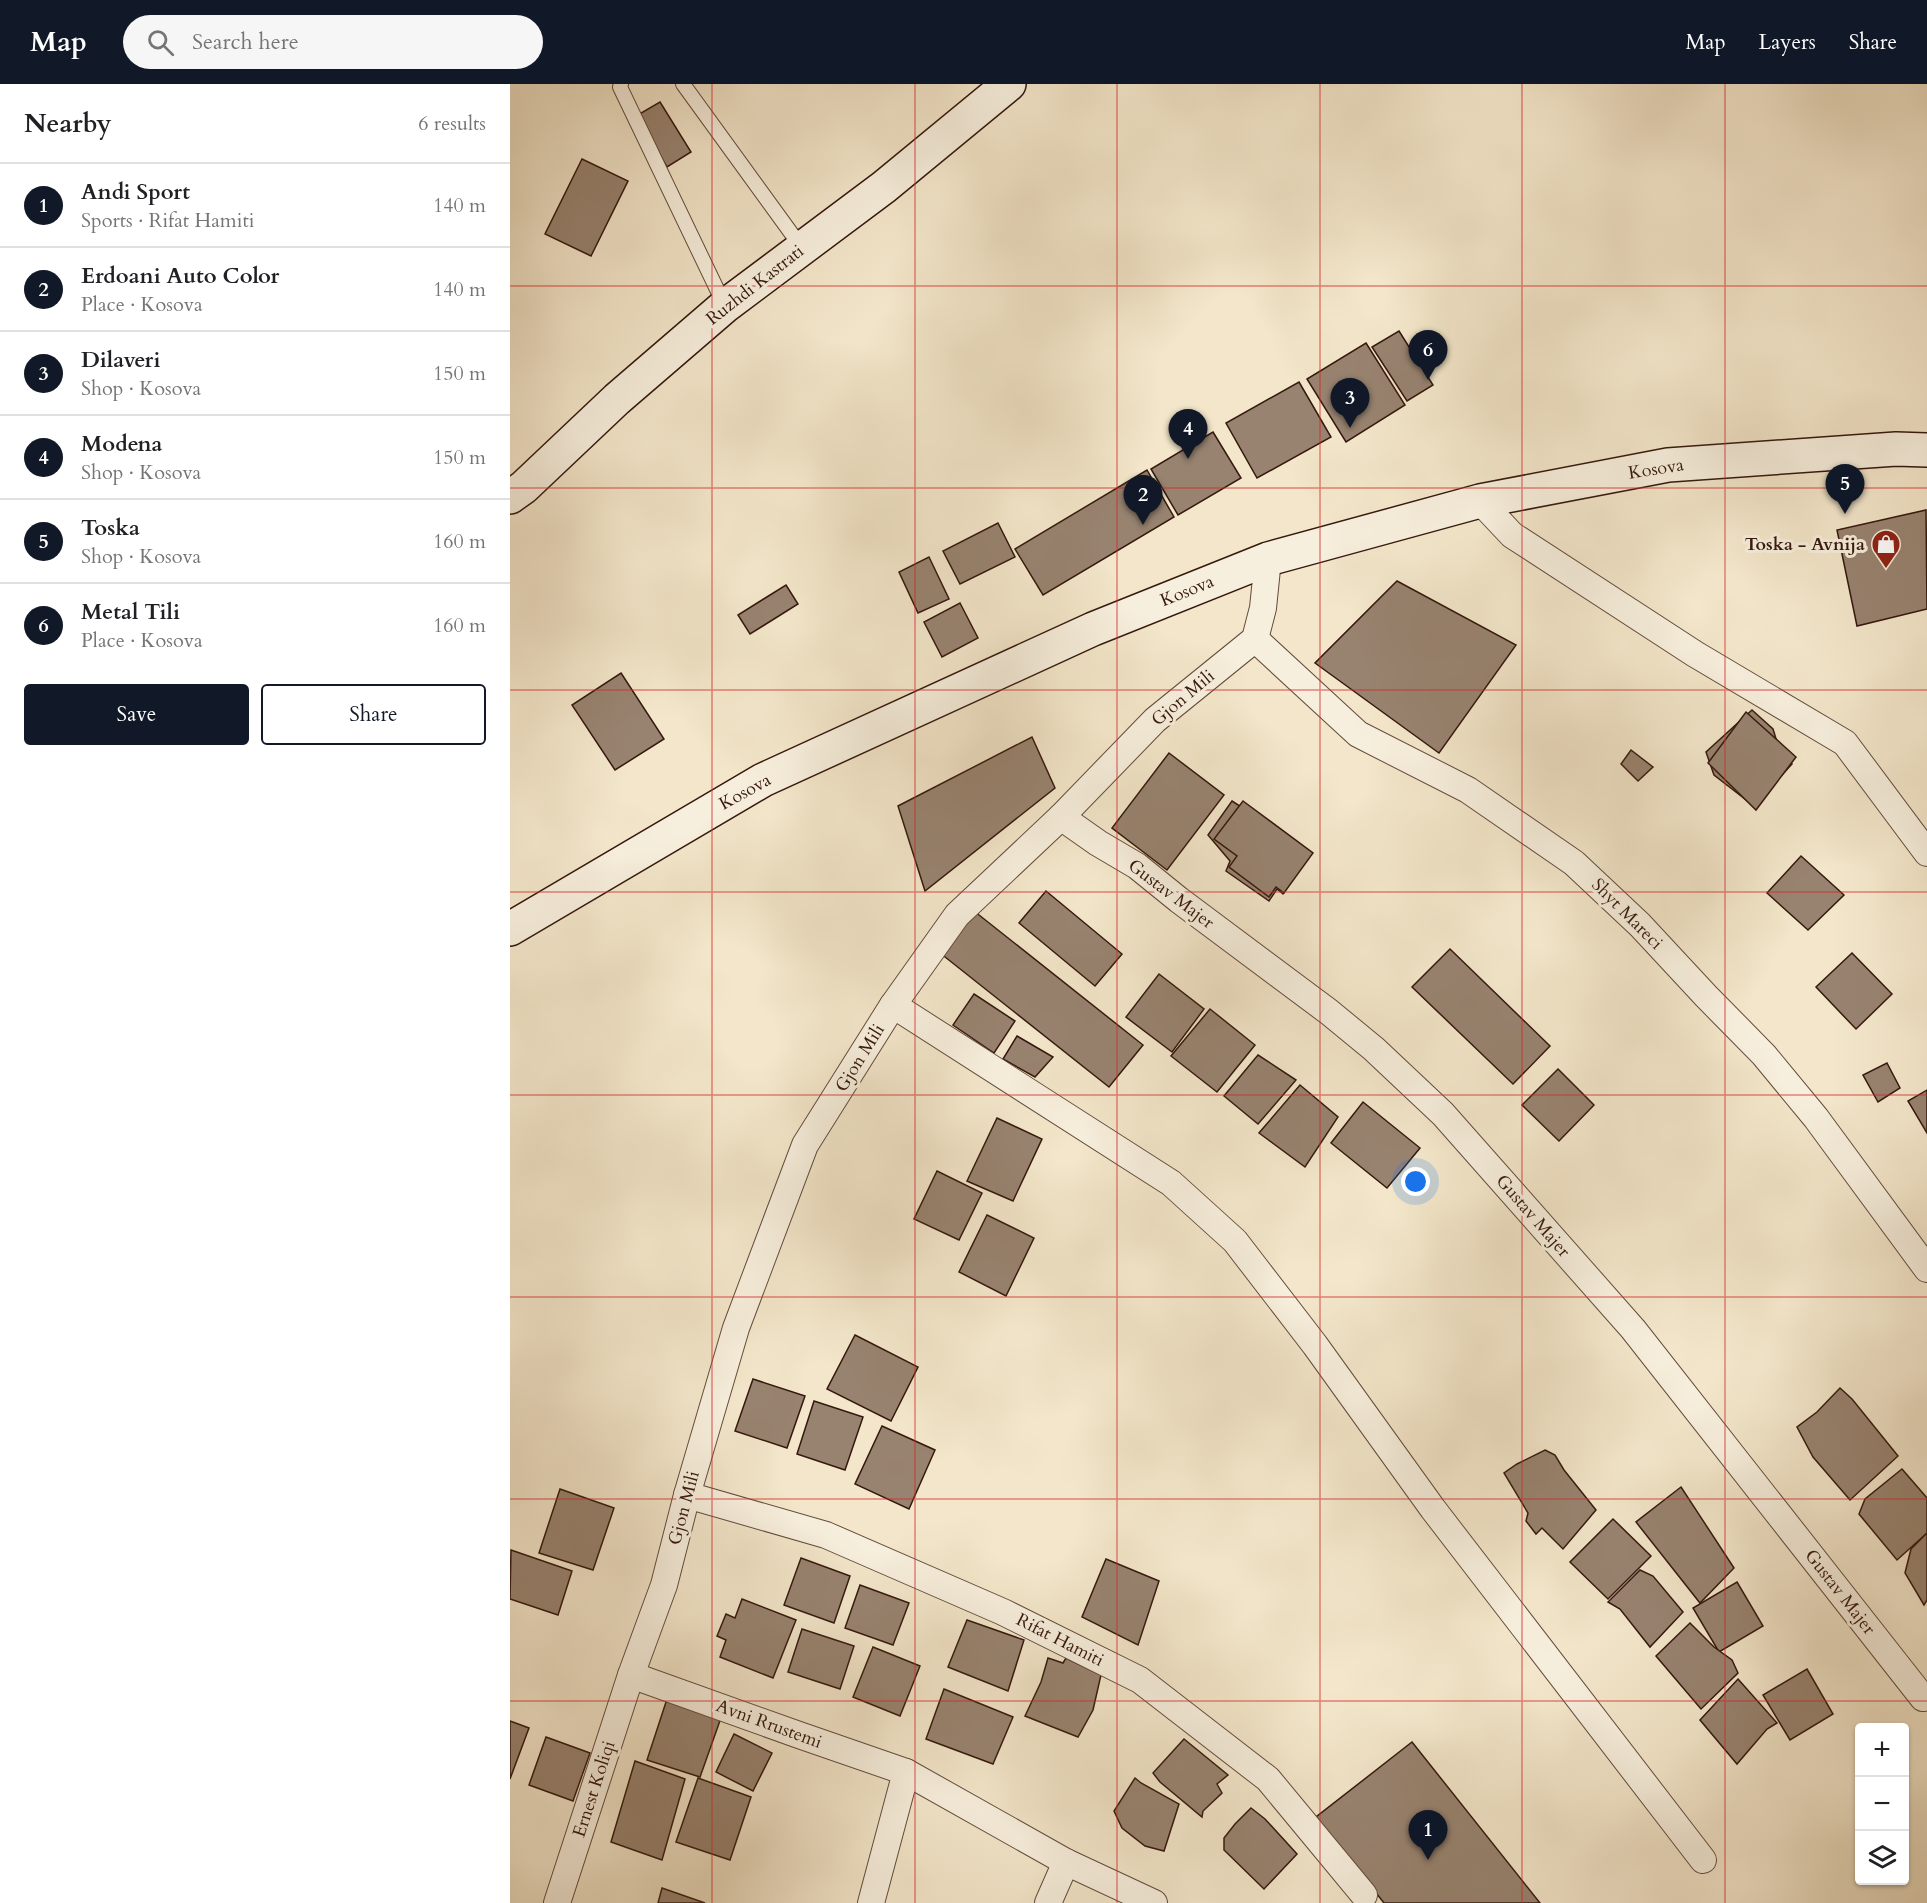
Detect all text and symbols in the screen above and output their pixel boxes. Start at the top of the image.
search box [123,15,543,69]
text: Map [30,23,87,61]
icon: search [144,26,177,59]
text: Search here [192,27,299,57]
text: Map [1686,28,1726,57]
text: Layers [1759,28,1816,57]
text: Share [1849,28,1897,57]
text: Nearby [24,106,112,141]
text: 6 results [418,110,486,137]
text: Andi Sport [81,177,190,207]
text: 1 [38,192,49,219]
text: 140 m [433,192,486,219]
text: Sports · Rifat Hamiti [81,207,254,234]
street label: Ruzhdi Kastrati [701,239,809,331]
text: Erdoani Auto Color [81,261,279,291]
text: 2 [38,276,49,303]
text: 140 m [433,276,486,303]
text: Place · Kosova [81,291,203,318]
pin: 6 [1408,330,1448,380]
text: Dilaveri [81,345,160,375]
text: 3 [38,360,49,387]
text: 150 m [433,360,486,387]
text: Shop · Kosova [81,375,201,402]
pin: 3 [1330,378,1370,428]
pin: 4 [1168,410,1208,459]
text: Modena [81,429,163,459]
text: 4 [38,444,49,471]
text: 150 m [433,444,486,471]
street label: Kosova [1627,452,1686,486]
text: Shop · Kosova [81,459,201,486]
pin: 5 [1826,464,1864,514]
pin: 2 [1124,476,1162,525]
text: Toska [81,513,140,543]
text: 5 [38,528,49,555]
text: 160 m [433,528,486,555]
shop icon: Toska - Avnija [1870,528,1902,570]
place label: Toska - Avnija [1745,532,1865,557]
text: Shop · Kosova [81,543,201,570]
street label: Kosova [1156,569,1218,613]
text: Metal Tili [81,597,180,627]
text: 6 [38,612,49,639]
text: 160 m [433,612,486,639]
text: Place · Kosova [81,627,203,654]
street label: Gjon Mili [1146,664,1220,732]
button: Save [24,684,249,745]
button: Share [261,684,486,745]
street label: Kosova [715,767,776,816]
street label: Gustav Majer [1123,853,1220,935]
street label: Shyt Mareci [1586,873,1668,955]
street label: Gjon Mili [829,1019,891,1097]
your location [1401,1167,1430,1196]
street label: Gustav Majer [1490,1169,1576,1263]
street label: Gjon Mili [662,1468,706,1548]
street label: Gustav Majer [1799,1544,1882,1640]
street label: Rifat Hamiti [1012,1607,1108,1673]
street label: Avni Rrustemi [713,1693,825,1755]
map controls [1855,1723,1909,1885]
button: + [1855,1723,1909,1777]
street label: Ernest Koliqi [567,1738,621,1840]
button: − [1855,1777,1909,1831]
pin: 1 [1408,1810,1448,1860]
button: layers [1855,1831,1909,1885]

